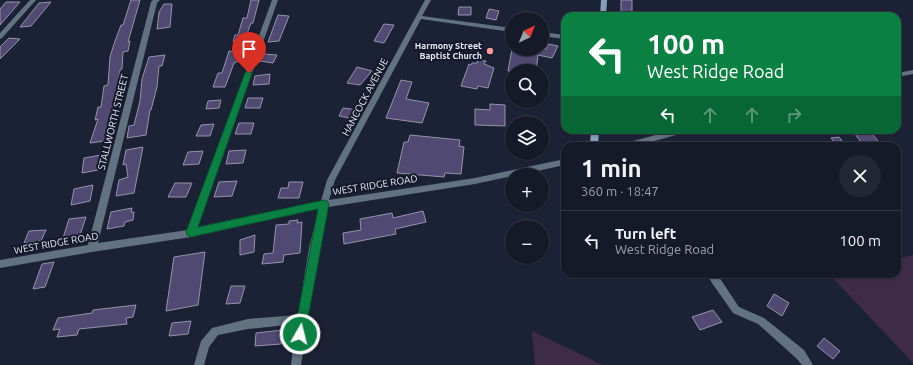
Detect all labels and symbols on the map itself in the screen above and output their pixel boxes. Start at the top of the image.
north arrow [505,12,549,56]
pin [232,32,266,73]
place label: Harmony Street Baptist Church [415,41,482,61]
marker: Harmony Street Baptist Church [485,46,495,56]
street label: HANCOCK AVENUE [340,56,390,138]
street label: STALLWORTH STREET [96,73,130,171]
street label: WEST RIDGE ROAD [332,173,418,197]
street label: WEST RIDGE ROAD [13,230,99,256]
position arrow [279,313,321,355]

